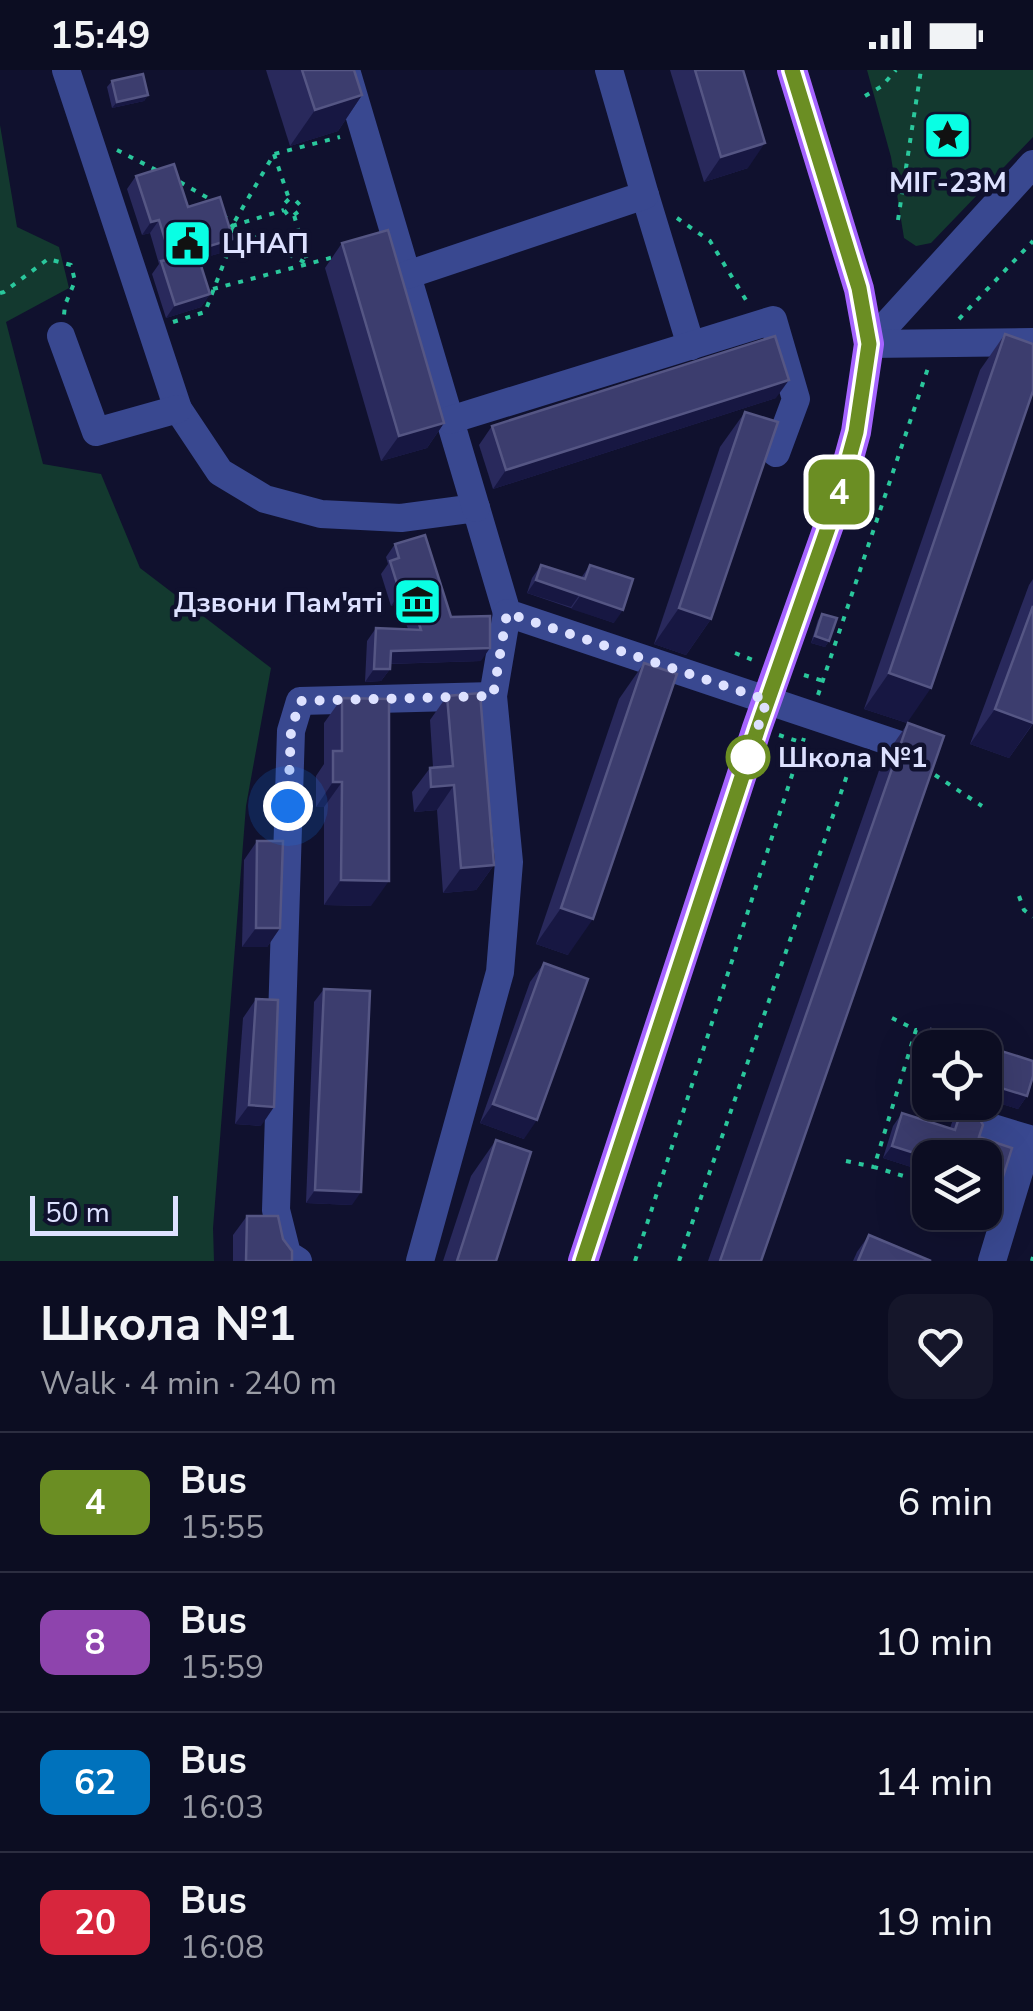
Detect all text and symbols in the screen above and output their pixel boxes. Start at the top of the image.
text: 15:49 [50,10,151,61]
place icon: МІГ-23М [922,109,974,161]
place label: МІГ-23М [889,164,1007,202]
public building icon: ЦНАП [161,217,213,269]
place label: ЦНАП [222,225,309,263]
line badge: 4 [806,460,872,524]
text: 4 [828,469,850,516]
museum icon: Дзвони Пам'яті [392,576,444,628]
place label: Дзвони Пам'яті [174,584,383,622]
marker: Школа №1 [727,736,769,778]
place label: Школа №1 [778,739,928,777]
your location [263,781,313,831]
map controls [912,1030,1002,1230]
button: locate [912,1030,1002,1120]
button: layers [912,1140,1002,1230]
scale bar [30,1191,178,1236]
text: 50 m [45,1194,110,1232]
text: Школа №1 [40,1291,296,1357]
button: heart [888,1294,993,1399]
text: Walk · 4 min · 240 m [40,1362,337,1405]
text: Bus [180,1455,247,1506]
text: 6 min [898,1477,993,1528]
text: 4 [84,1479,106,1526]
text: 15:55 [180,1506,264,1549]
text: Bus [180,1595,247,1646]
text: 10 min [875,1617,993,1668]
text: 8 [84,1619,106,1666]
text: 15:59 [180,1646,264,1689]
text: Bus [180,1735,247,1786]
text: 14 min [875,1757,993,1808]
text: 62 [74,1759,116,1806]
text: 16:03 [180,1786,264,1829]
text: Bus [180,1875,247,1926]
text: 19 min [875,1897,993,1948]
text: 20 [74,1899,116,1946]
text: 16:08 [180,1926,264,1969]

